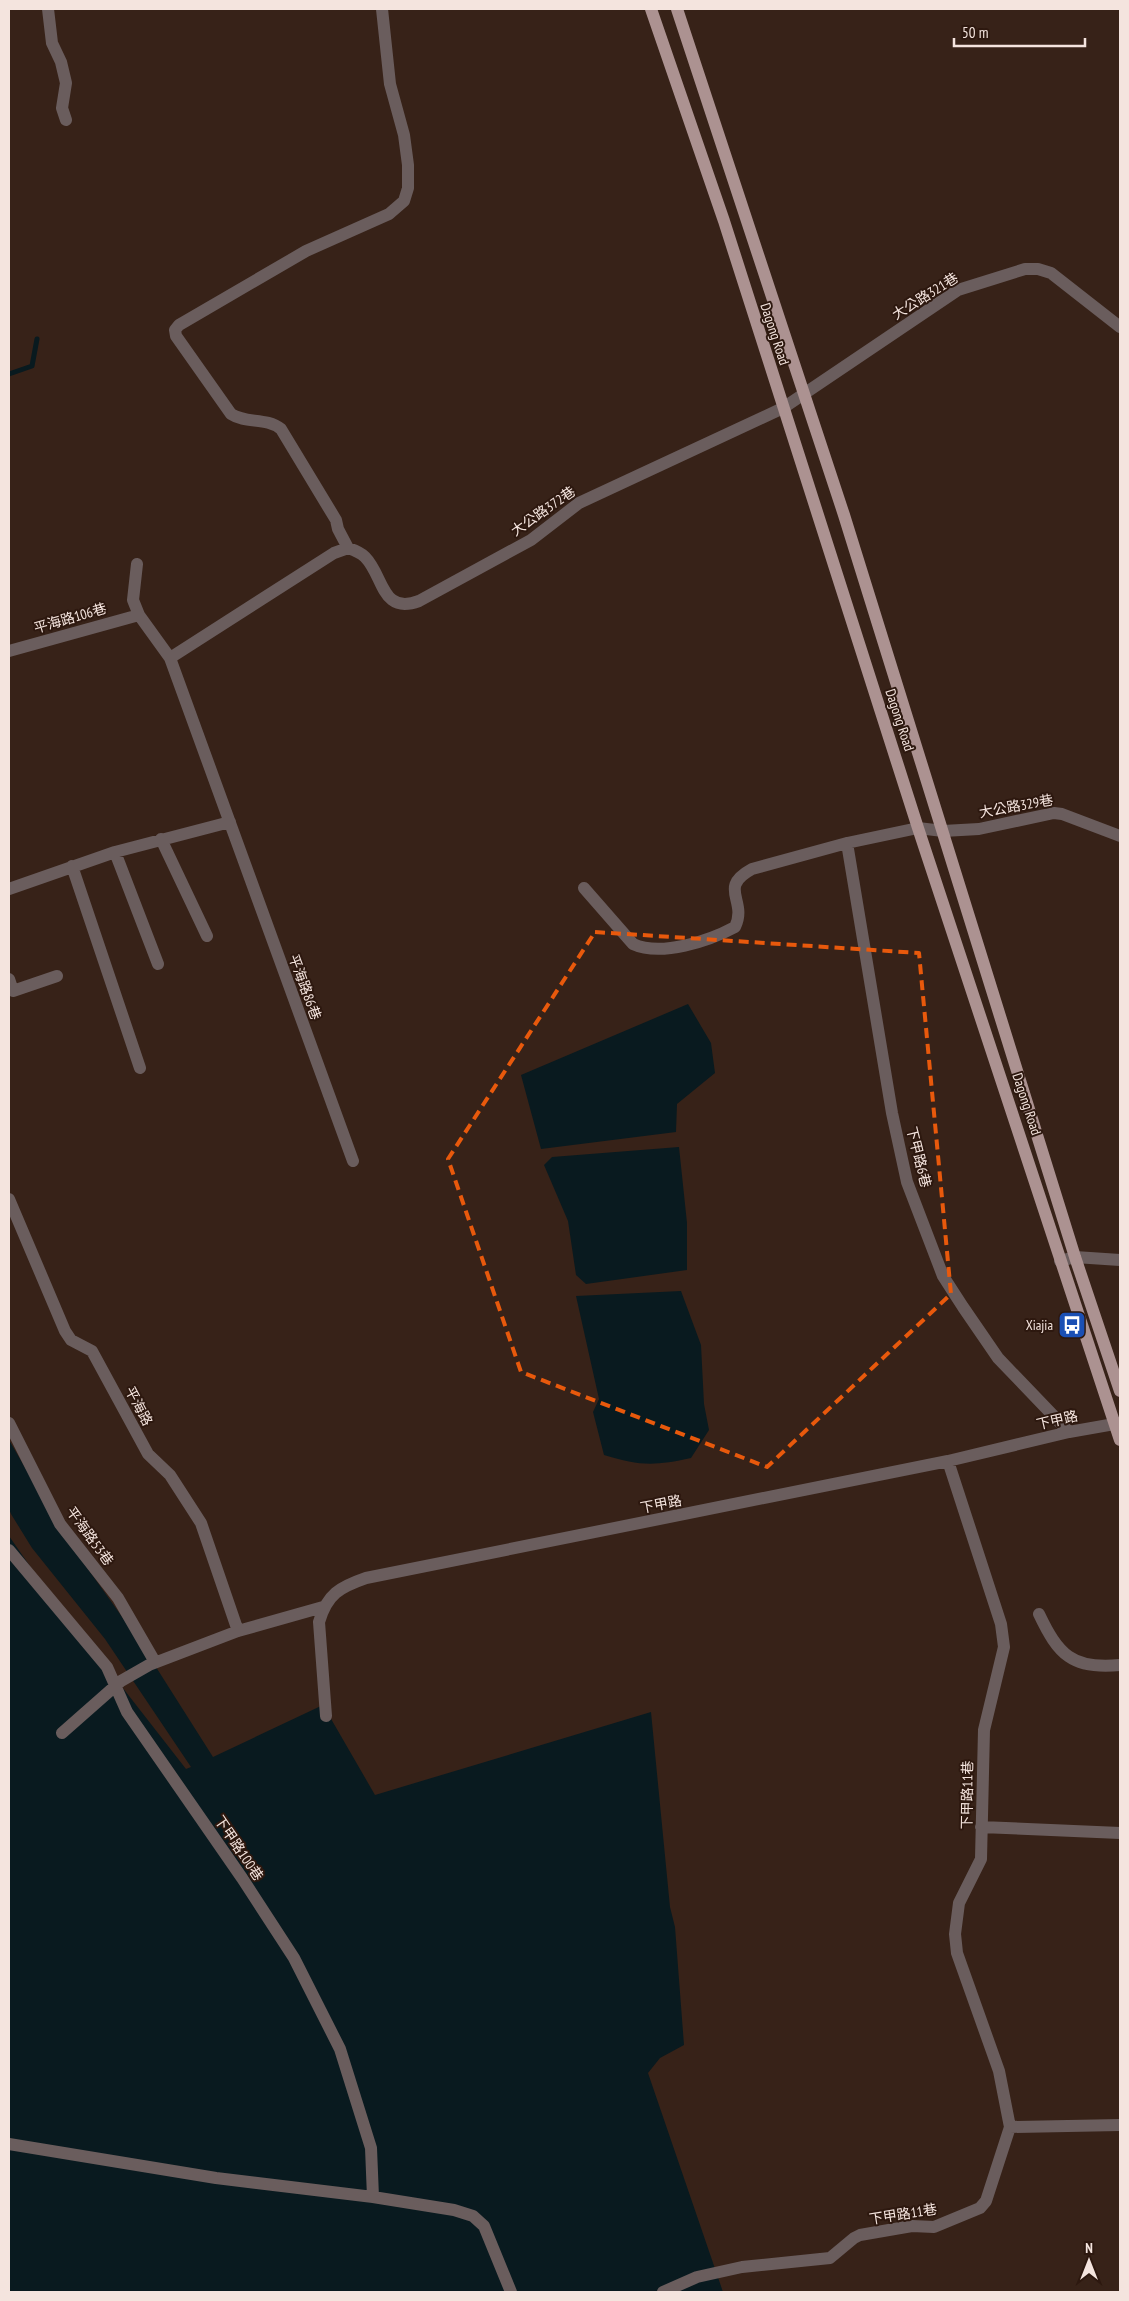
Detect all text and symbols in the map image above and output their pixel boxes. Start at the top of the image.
scale bar [954,15,1085,47]
text: 50 m [962,23,988,42]
street label: 大公路321巷 [888,269,962,323]
street label: Dagong Road [757,301,793,367]
street label: 大公路372巷 [507,482,579,540]
street label: 平海路106巷 [32,599,108,637]
street label: Dagong Road [882,687,918,753]
street label: 大公路329巷 [978,791,1054,821]
street label: 平海路86巷 [285,952,325,1022]
street label: Dagong Road [1009,1071,1045,1137]
street label: 下甲路6巷 [903,1125,935,1189]
bus stop icon: Xiajia [1057,1310,1087,1340]
place label: Xiajia [1026,1316,1053,1334]
street label: 平海路 [121,1383,157,1429]
street label: 下甲路 [1035,1407,1079,1433]
street label: 下甲路 [639,1491,683,1517]
street label: 平海路53巷 [63,1503,117,1569]
street label: 下甲路11巷 [957,1761,977,1829]
street label: 下甲路100巷 [211,1812,267,1884]
street label: 下甲路11巷 [868,2200,938,2228]
north arrow [1064,2236,1114,2286]
text: N [1085,2239,1093,2257]

